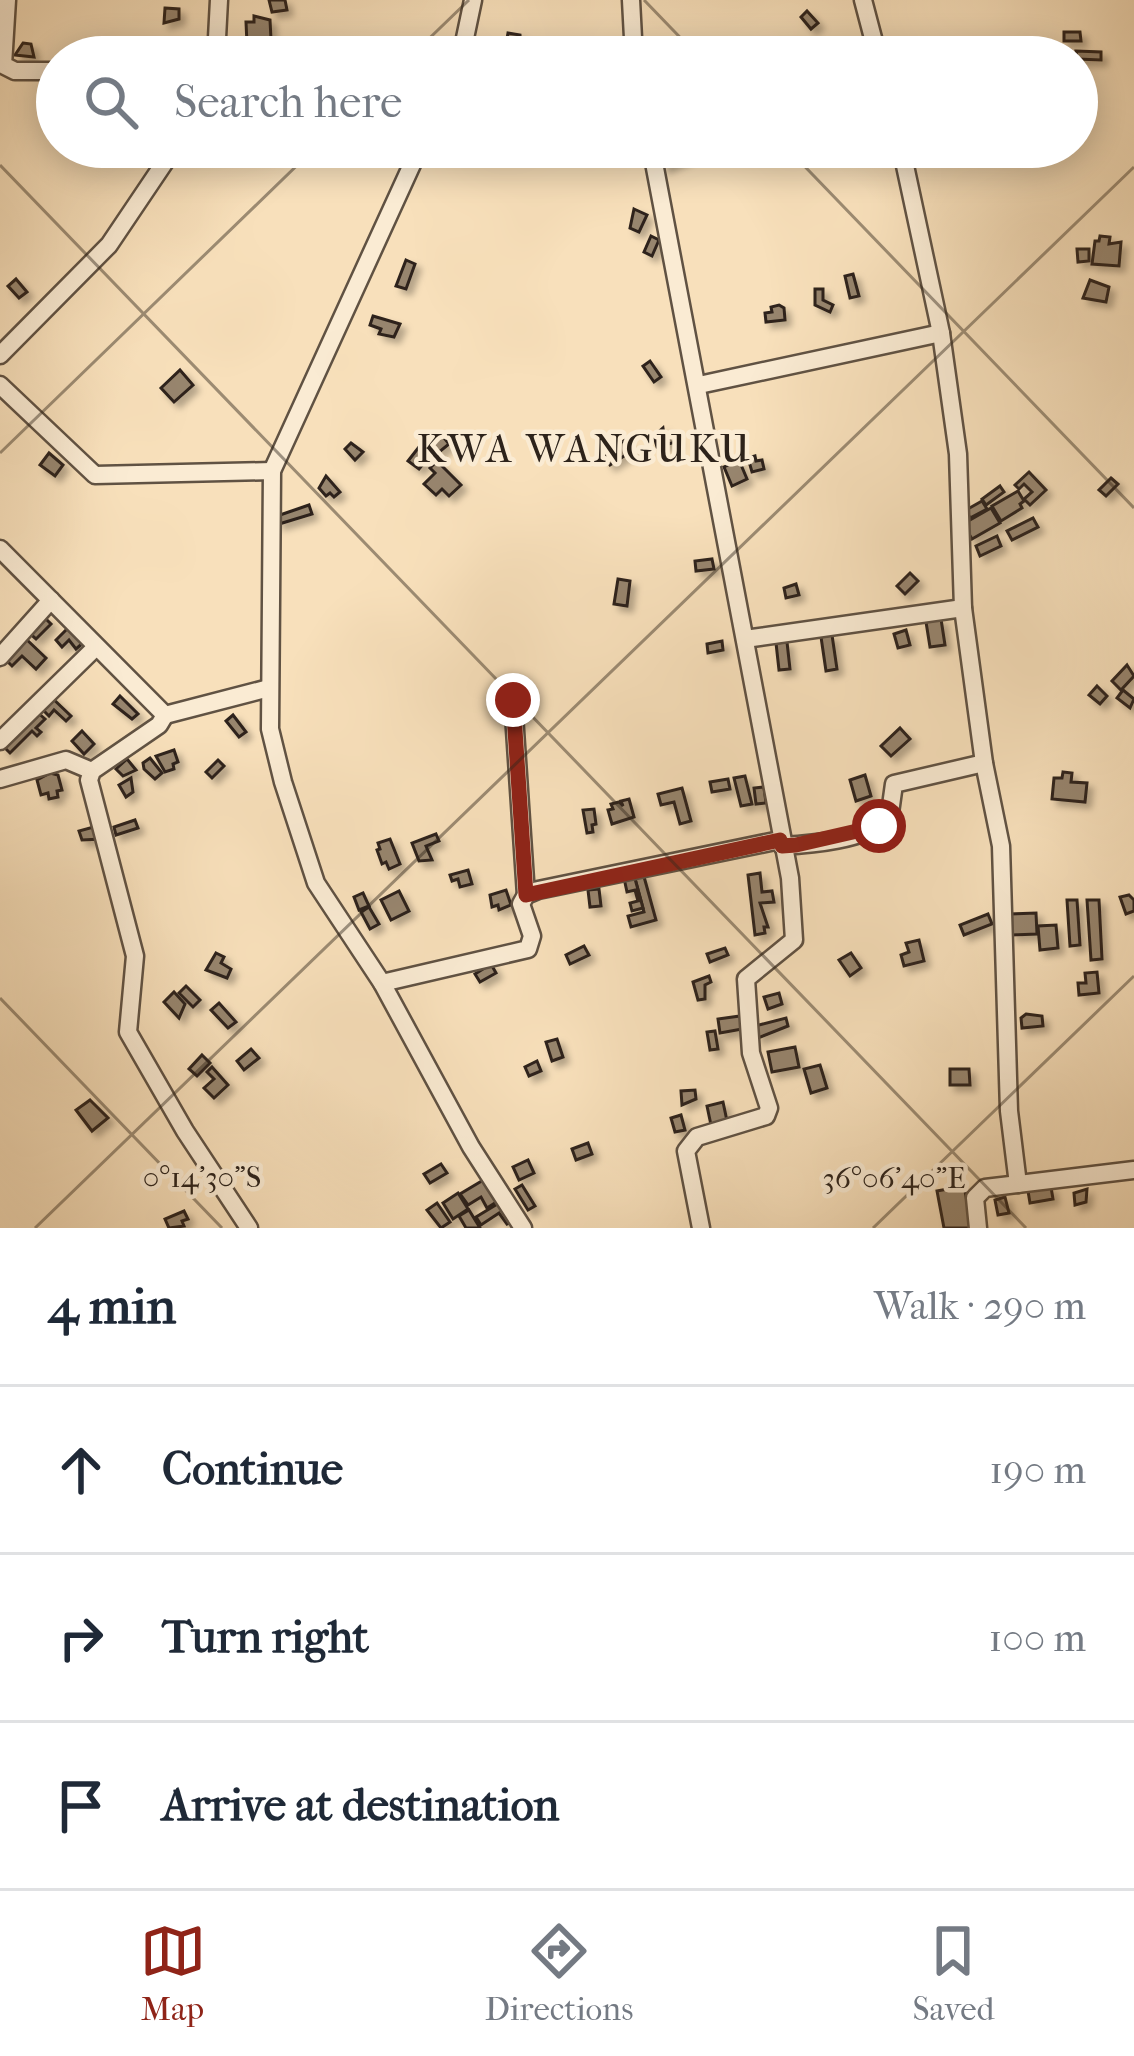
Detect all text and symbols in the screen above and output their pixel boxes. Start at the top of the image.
search box [36,36,1098,168]
icon: search [78,69,144,135]
text: Search here [174,76,402,129]
district label: KWA WANGUKU [417,426,753,472]
route end [486,673,540,727]
route start [852,799,906,853]
text: 0°14'30"S [143,1160,261,1195]
text: 36°06'40"E [823,1161,965,1196]
text: 4 min [48,1276,176,1336]
text: Walk · 290 m [874,1283,1086,1329]
icon: ahead [48,1437,114,1503]
text: Continue [162,1443,343,1496]
text: 190 m [989,1447,1086,1493]
icon: right [48,1605,114,1671]
text: Turn right [162,1611,369,1664]
text: 100 m [988,1615,1086,1661]
icon: arrive [48,1773,114,1839]
text: Arrive at destination [162,1779,559,1832]
tab: Map [140,1918,206,2029]
tab: Directions [485,1918,633,2029]
tab: Saved [913,1918,994,2029]

